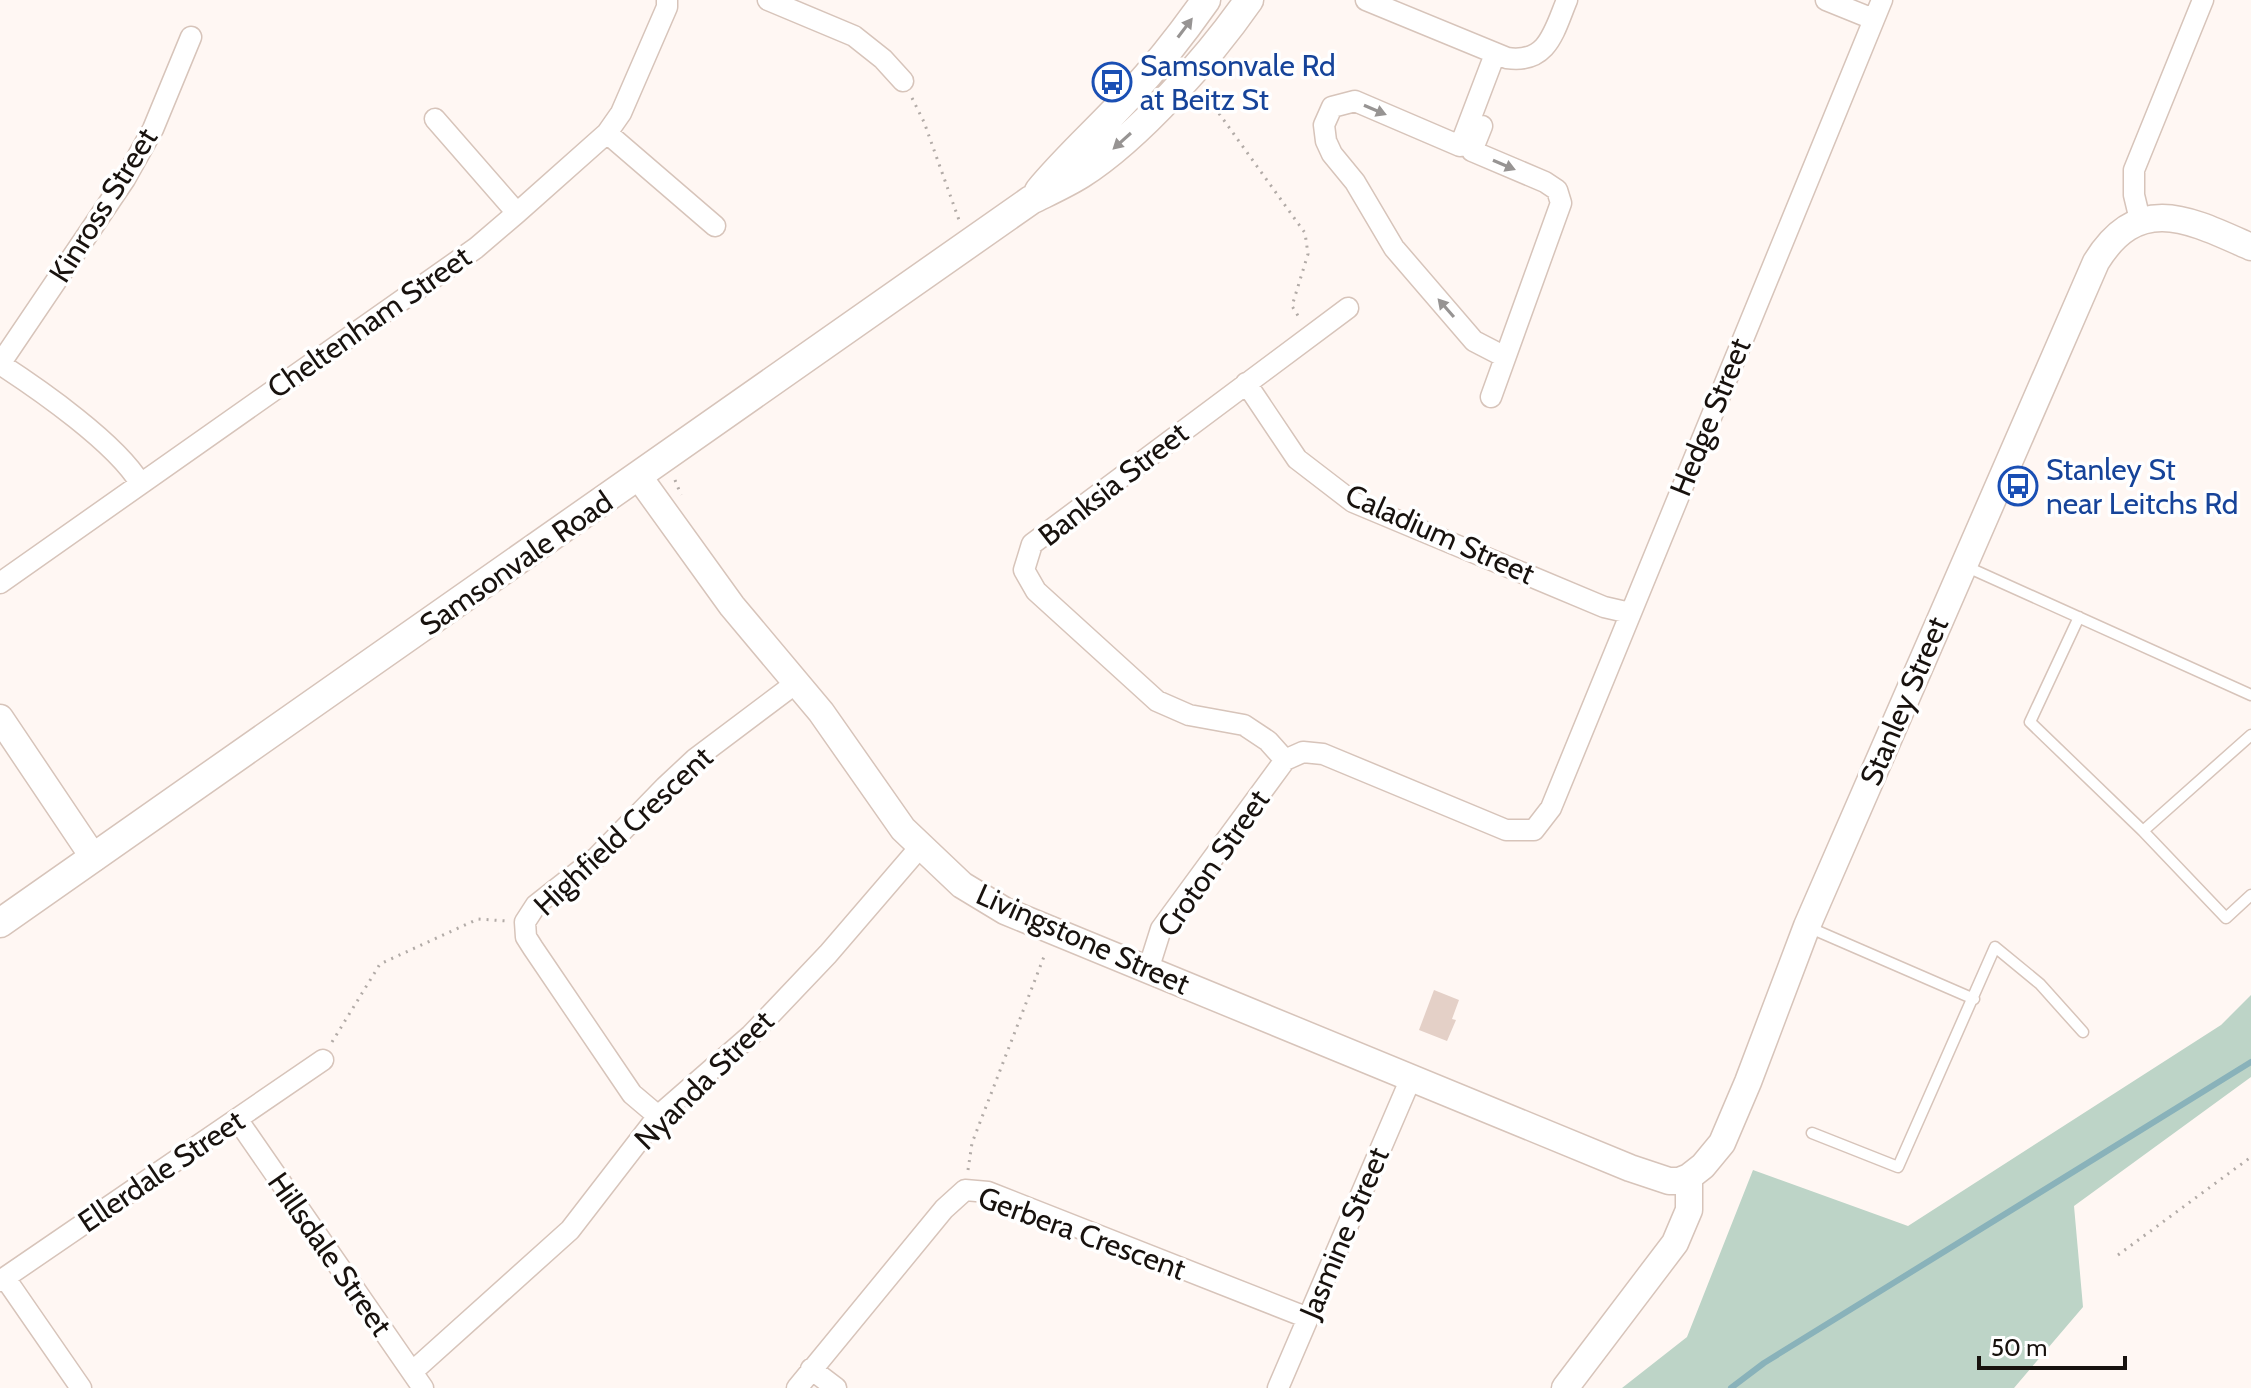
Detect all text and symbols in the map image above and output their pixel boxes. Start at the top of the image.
one-way arrow [1177,18,1193,38]
place label: Samsonvale Rd at Beitz St [1140,47,1336,118]
bus stop icon: Samsonvale Rd at Beitz St [1091,61,1133,103]
one-way arrow [1363,103,1387,116]
street label: Kinross Street [41,121,165,289]
one-way arrow [1113,131,1132,149]
one-way arrow [1492,158,1516,171]
street label: Cheltenham Street [260,238,478,406]
one-way arrow [1438,299,1455,319]
street label: Hedge Street [1662,333,1758,501]
street label: Banksia Street [1031,414,1195,554]
place label: Stanley St near Leitchs Rd [2046,451,2238,522]
bus stop icon: Stanley St near Leitchs Rd [1997,465,2039,507]
street label: Caladium Street [1340,476,1540,592]
street label: Samsonvale Road [413,483,619,643]
street label: Stanley Street [1852,611,1956,791]
street label: Highfield Crescent [526,739,720,923]
street label: Croton Street [1149,782,1277,944]
street label: Livingstone Street [971,876,1195,1002]
street label: Nyanda Street [627,1003,781,1157]
street label: Ellerdale Street [71,1102,251,1240]
street label: Jasmine Street [1291,1142,1397,1325]
street label: Hillsdale Street [260,1165,400,1343]
street label: Gerbera Crescent [973,1178,1191,1288]
scale bar [1979,1320,2125,1370]
text: 50 m [1991,1333,2047,1362]

